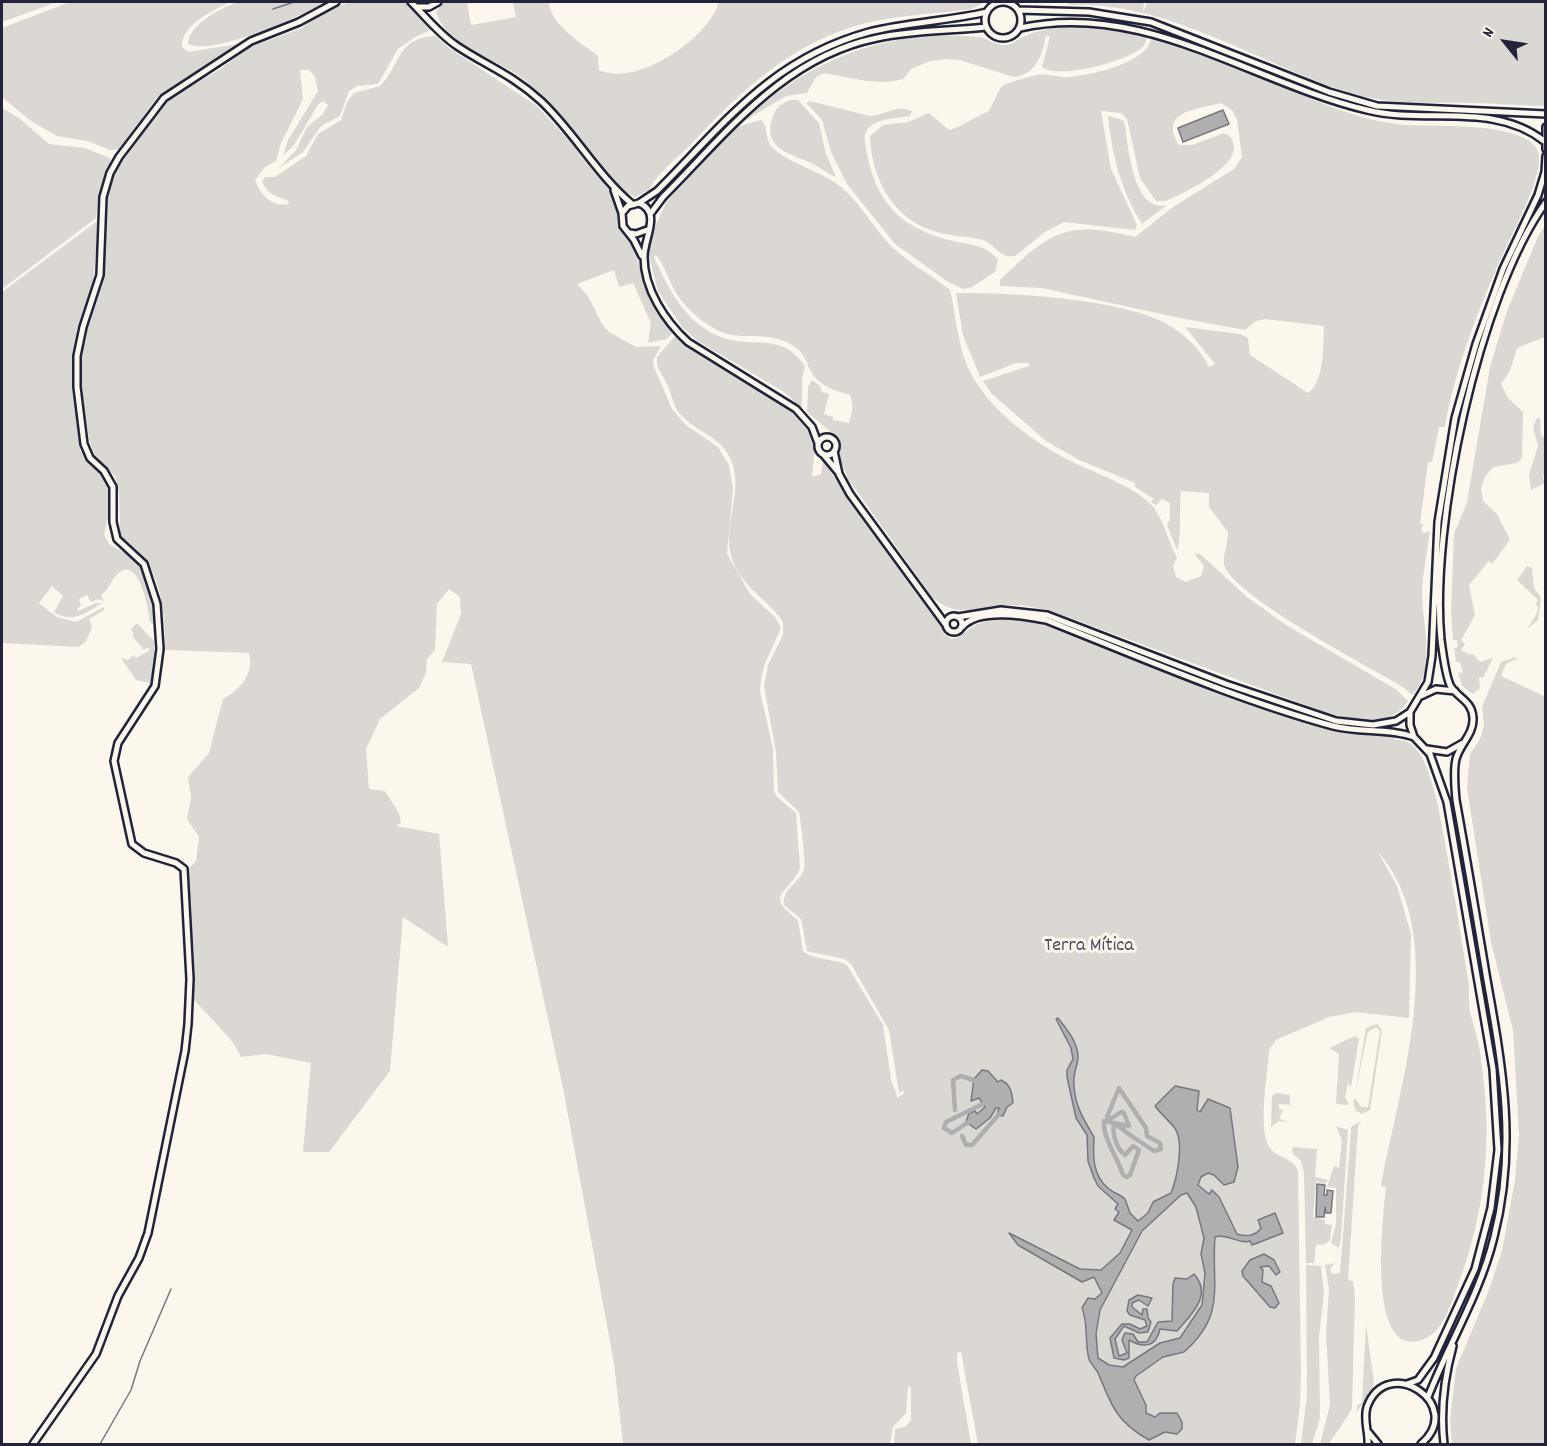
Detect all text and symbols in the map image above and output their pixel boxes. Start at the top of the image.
north arrow [1475,12,1535,72]
text: N [1477,24,1501,42]
park label: Terra Mítica [1044,935,1134,959]

